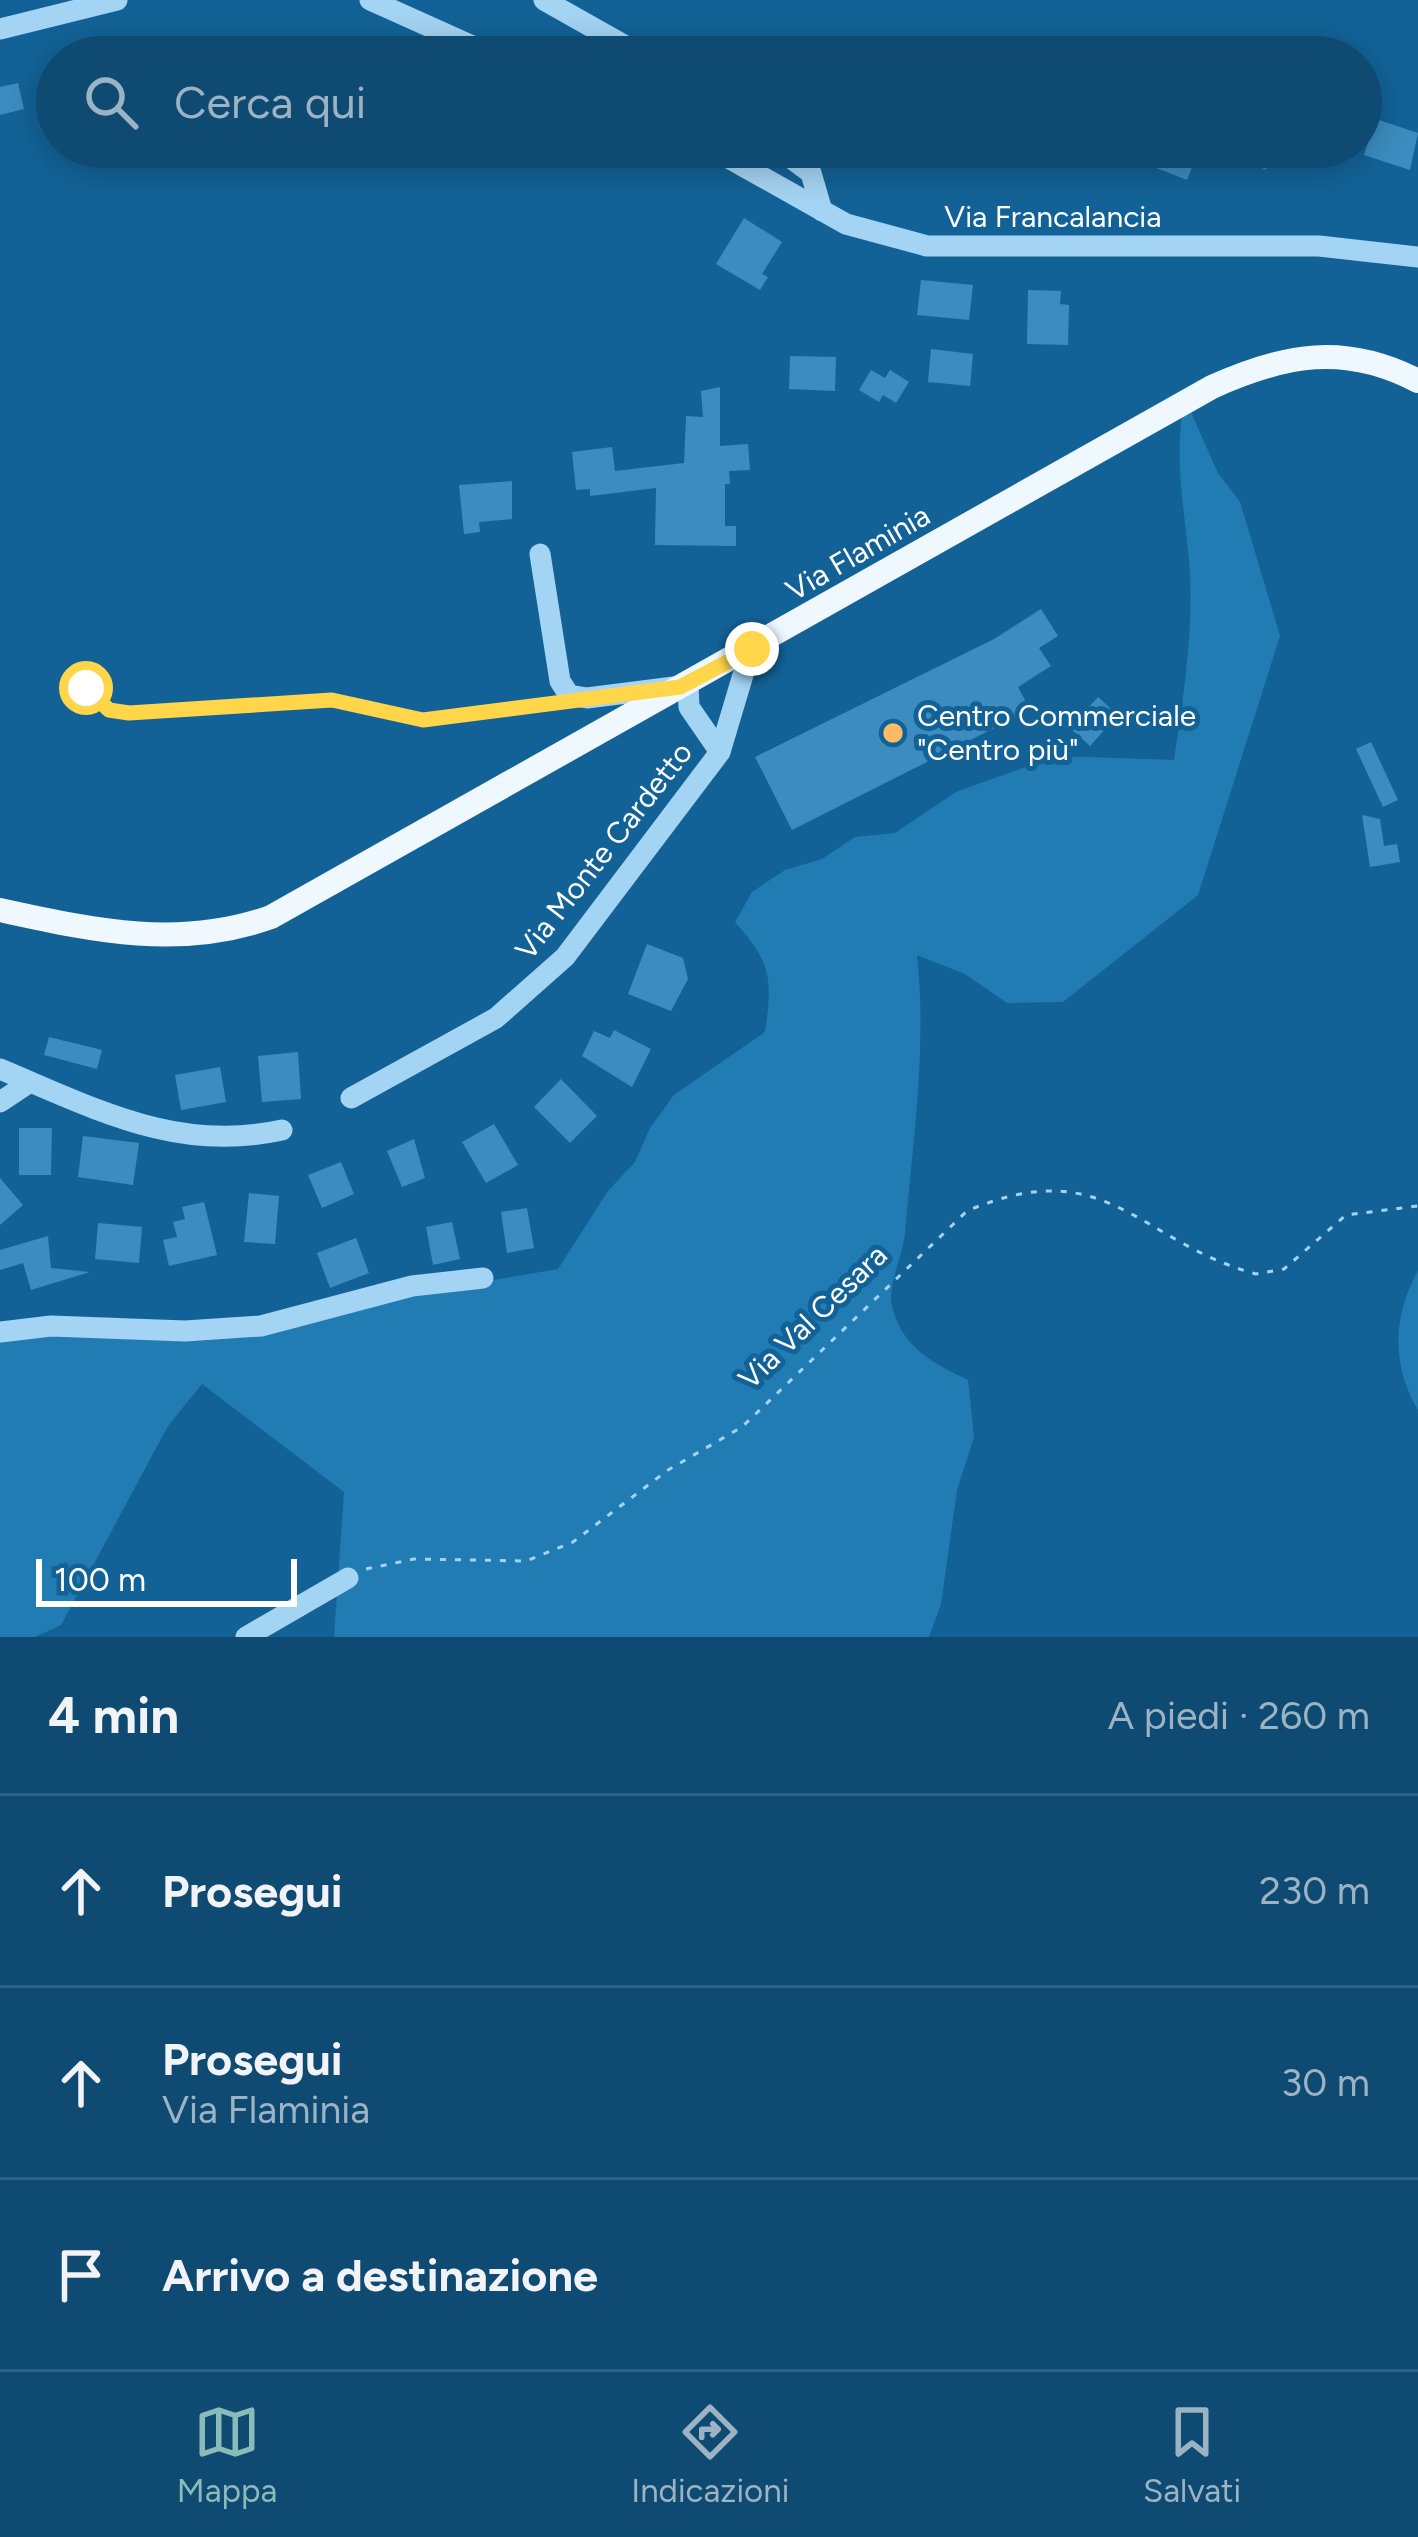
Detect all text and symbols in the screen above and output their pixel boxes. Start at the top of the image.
search box [36,36,1382,168]
icon: search [78,69,144,135]
text: Cerca qui [174,75,366,129]
street label: Via Francalancia [944,198,1162,235]
street label: Via Flaminia [779,497,936,609]
route end [725,622,779,676]
route start [59,661,113,715]
place label: Centro Commerciale "Centro più" [917,697,1196,768]
marker: Centro Commerciale "Centro più" [880,720,906,746]
street label: Via Monte Cardetto [507,734,700,967]
street label: Via Val Cesara [731,1237,895,1397]
scale bar [36,1553,297,1606]
text: 100 m [54,1560,146,1599]
text: 4 min [48,1685,179,1746]
text: A piedi · 260 m [1108,1692,1370,1739]
icon: ahead [48,1858,114,1924]
text: Prosegui [162,1864,343,1918]
text: 230 m [1259,1867,1370,1914]
text: Prosegui [162,2032,343,2086]
icon: ahead [48,2050,114,2116]
text: 30 m [1281,2059,1370,2106]
text: Via Flaminia [162,2086,370,2133]
icon: arrive [48,2242,114,2308]
text: Arrivo a destinazione [162,2248,598,2302]
tab: Mappa [177,2399,277,2510]
tab: Indicazioni [631,2399,789,2510]
tab: Salvati [1143,2399,1241,2510]

